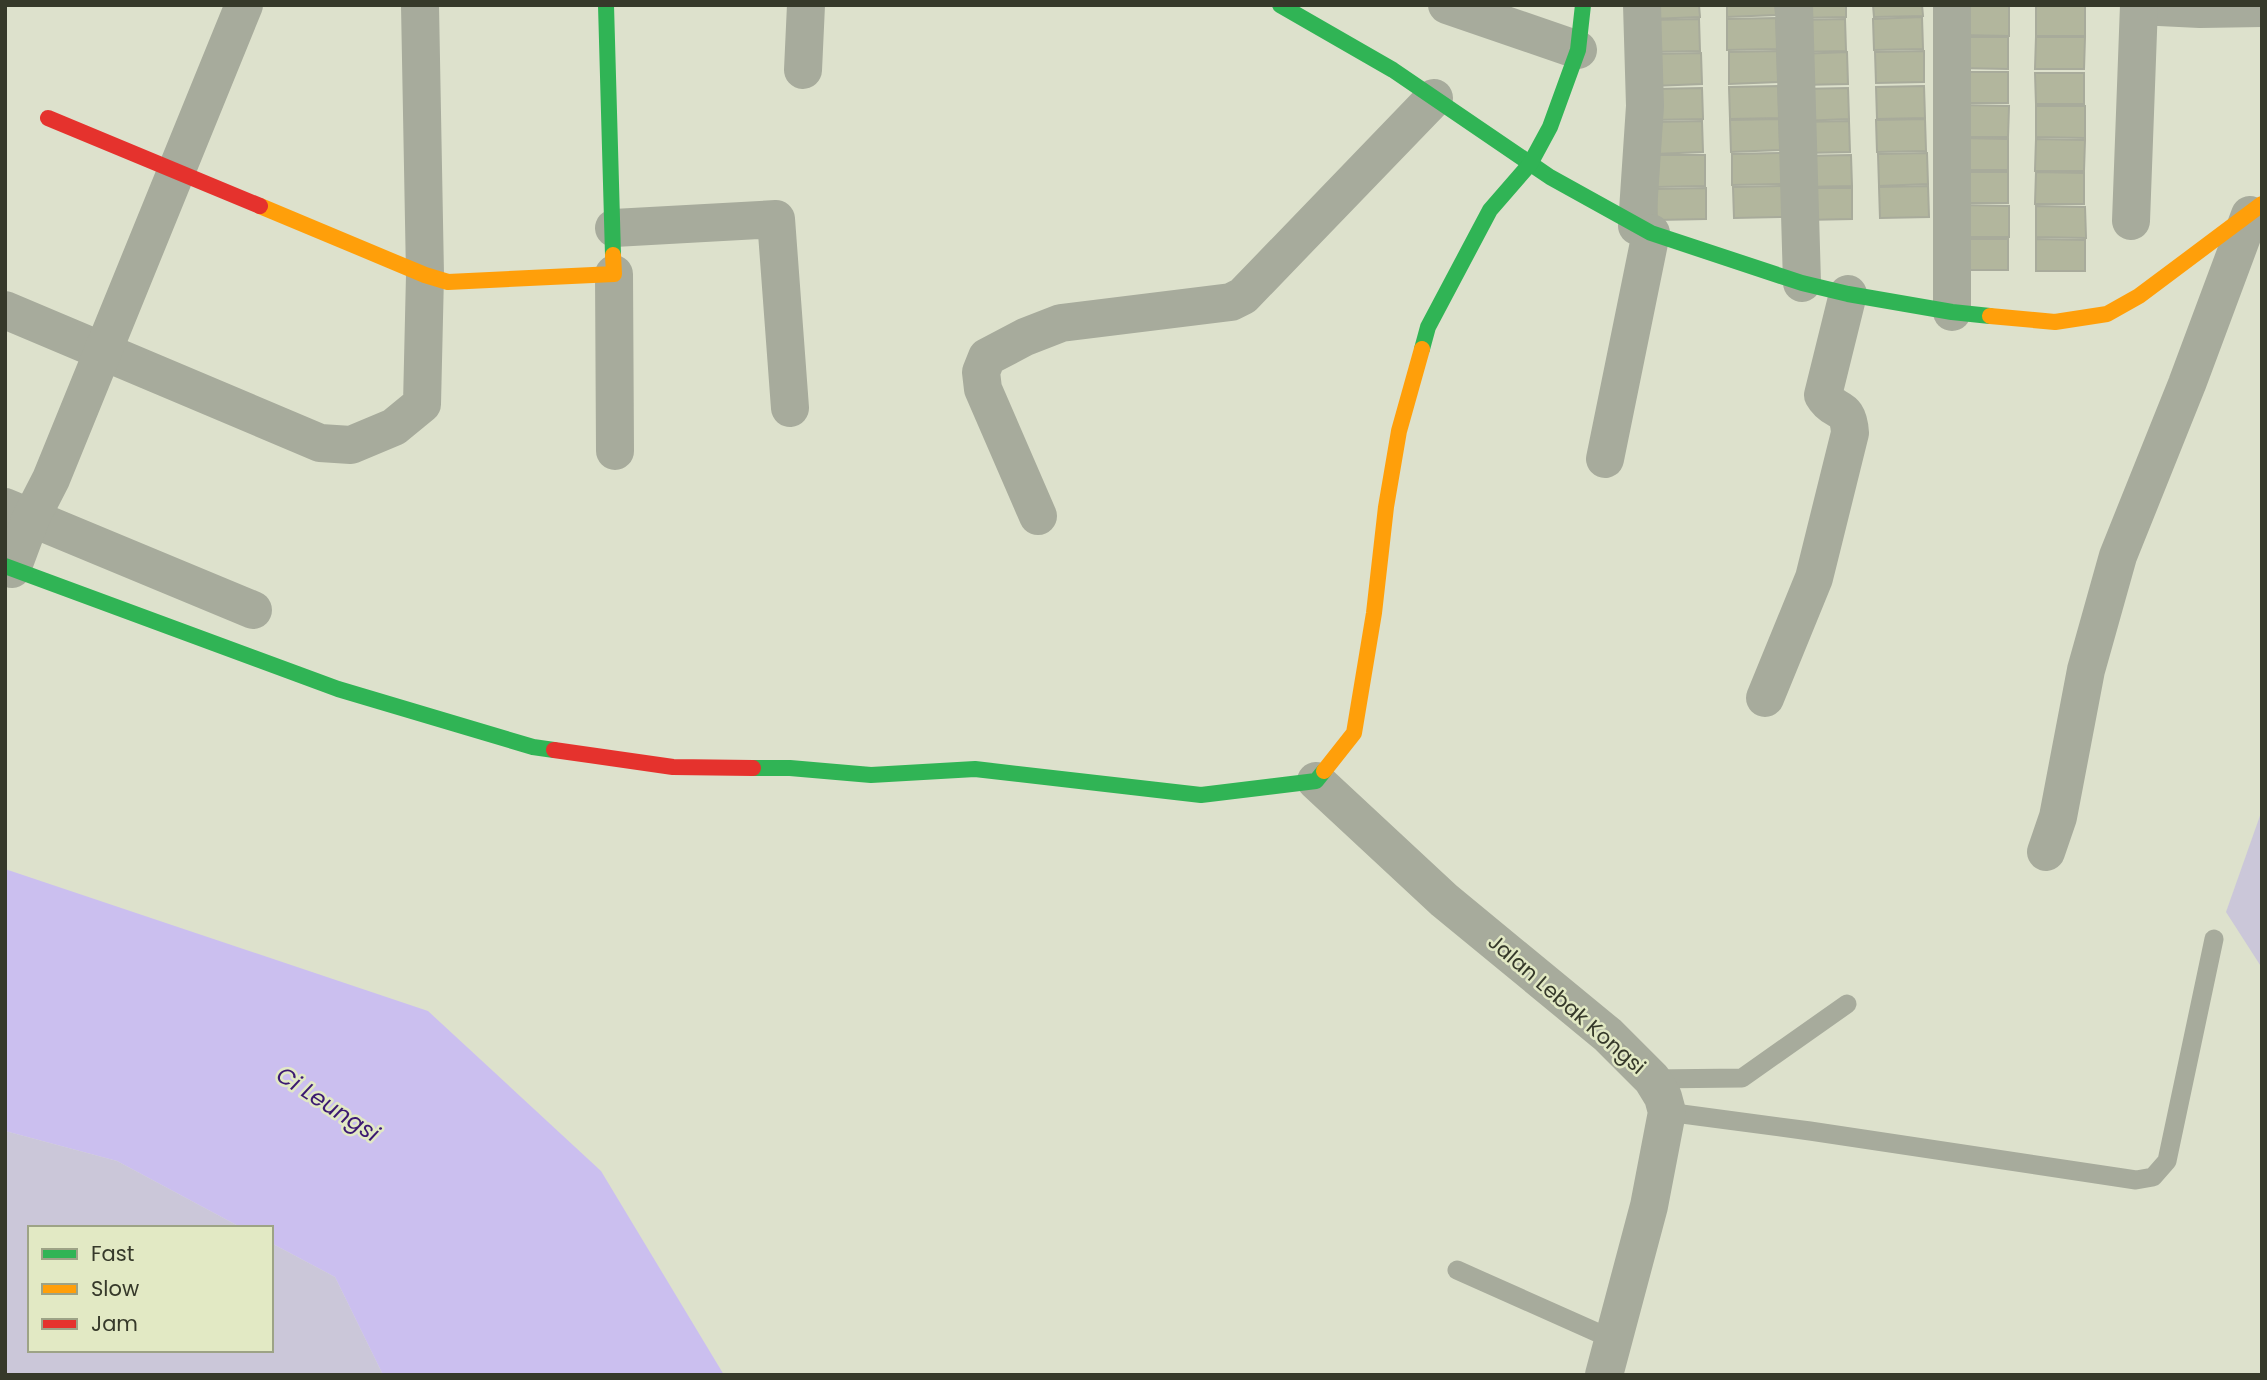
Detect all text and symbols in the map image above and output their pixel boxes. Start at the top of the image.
street label: Jalan Lebak Kongsi [1482,927,1652,1081]
water label: Ci Leungsi [270,1059,386,1149]
legend [28,1226,273,1352]
text: Fast [91,1239,134,1268]
text: Slow [91,1274,139,1303]
text: Jam [91,1309,138,1338]

